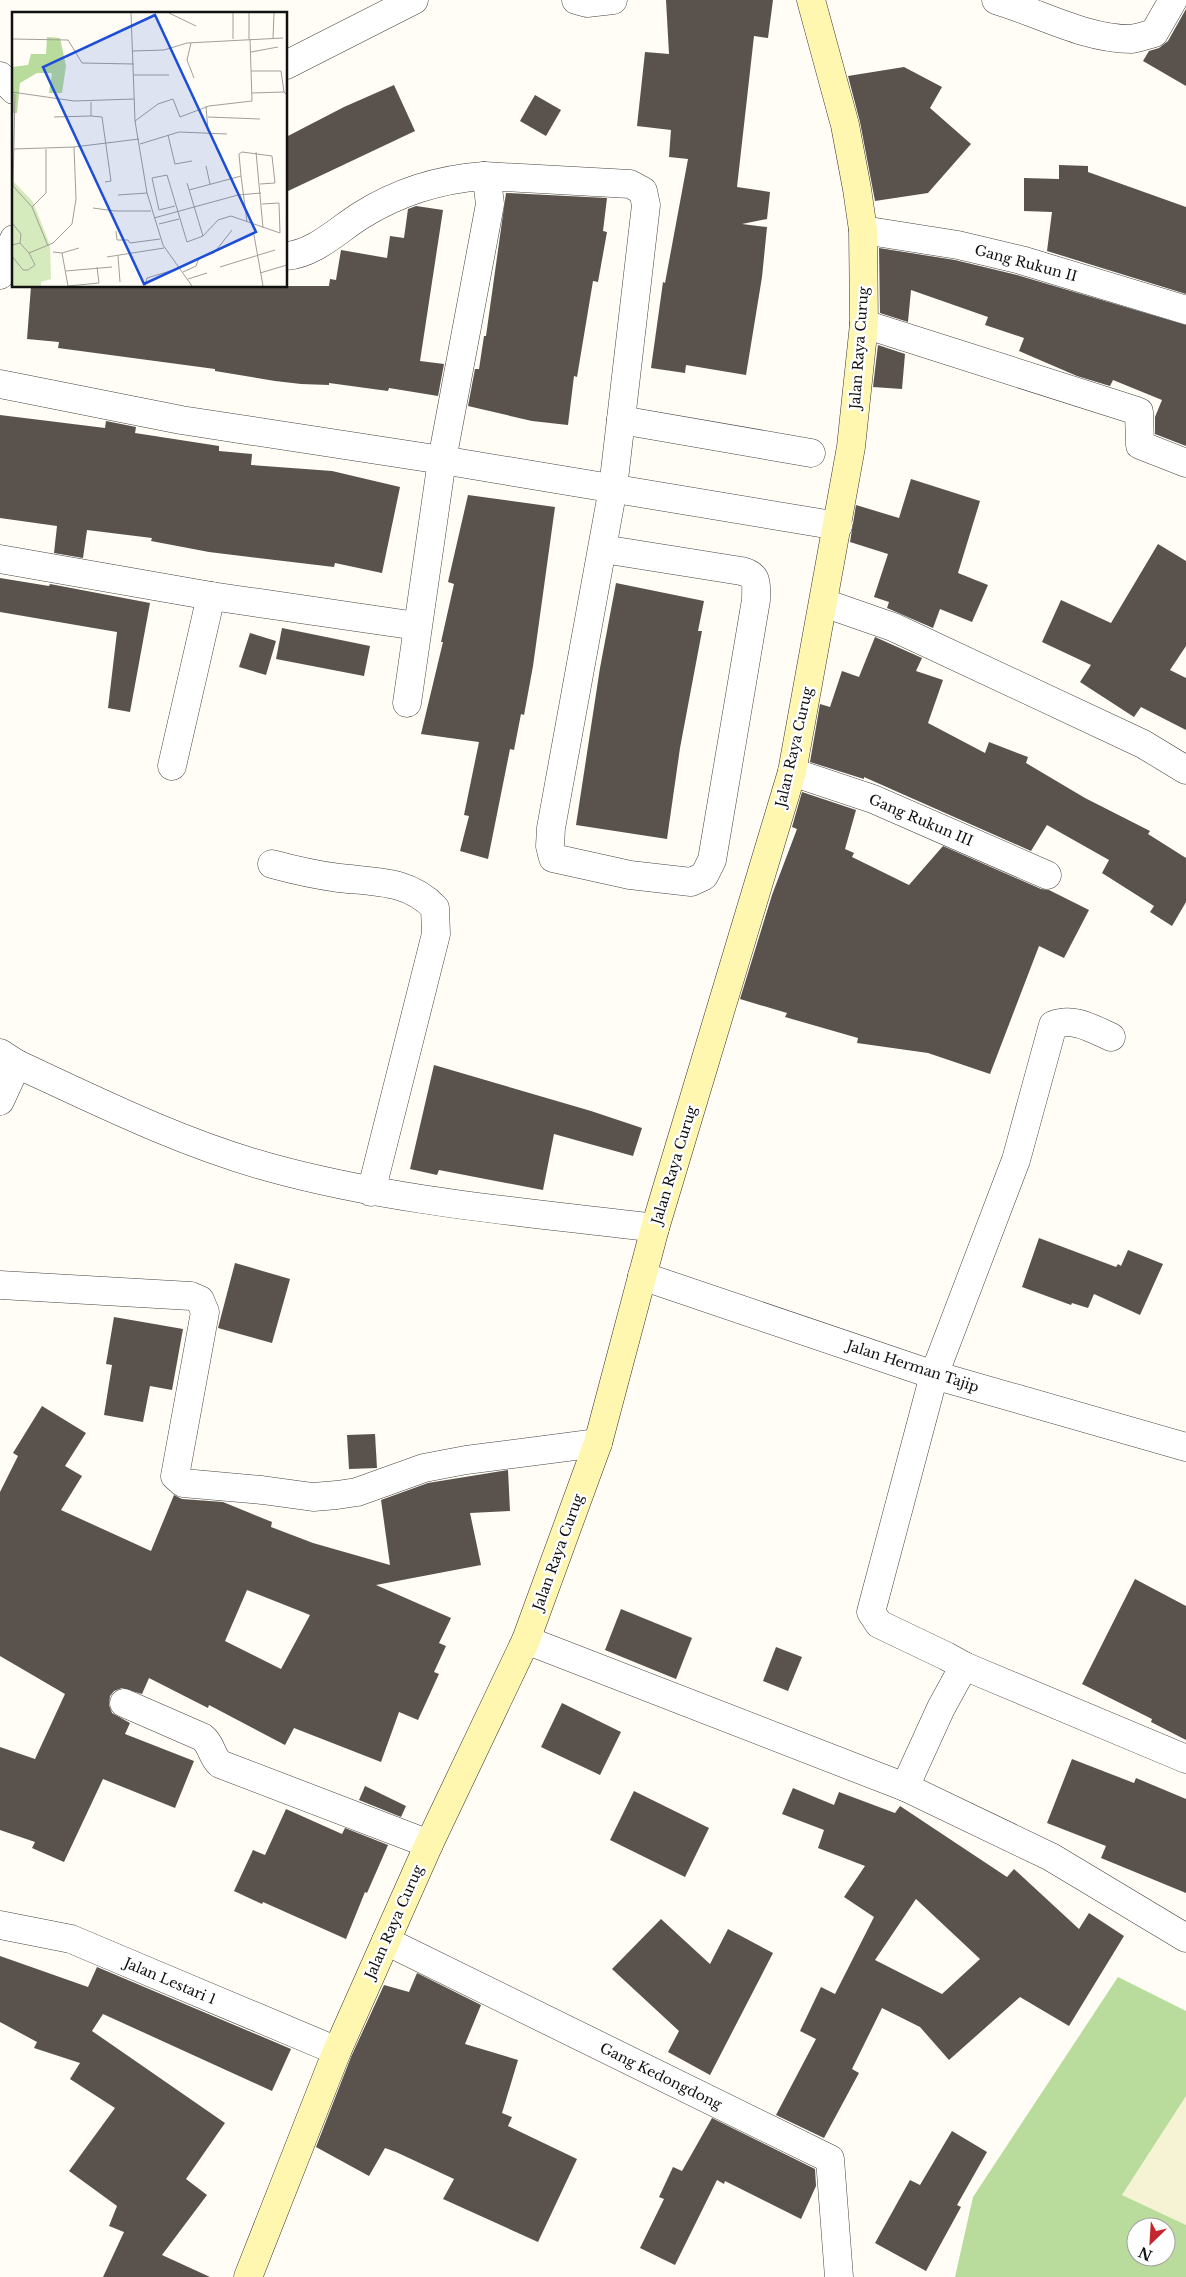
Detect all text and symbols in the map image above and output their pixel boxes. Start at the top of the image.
inset map [12,12,288,288]
street label: Gang Rukun II [973,241,1079,285]
street label: Jalan Raya Curug [846,286,872,412]
street label: Jalan Raya Curug [771,685,817,811]
street label: Gang Rukun III [866,790,976,850]
street label: Jalan Raya Curug [647,1103,701,1228]
street label: Jalan Herman Tajip [843,1335,981,1396]
street label: Jalan Raya Curug [528,1491,588,1615]
street label: Jalan Raya Curug [360,1862,427,1984]
street label: Jalan Lestari 1 [119,1953,219,2008]
street label: Gang Kedongdong [597,2039,726,2114]
north arrow [1126,2217,1176,2267]
text: N [1136,2243,1155,2265]

